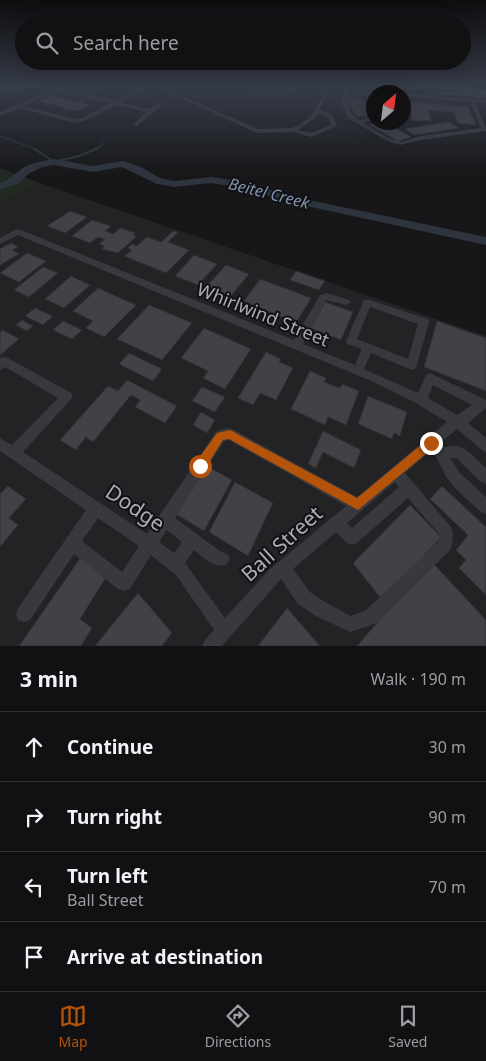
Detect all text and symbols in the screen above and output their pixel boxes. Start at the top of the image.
search box [15,15,471,70]
icon: search [33,29,61,57]
text: Search here [73,30,179,56]
north arrow [366,85,411,130]
water label: Beitel Creek [226,172,313,214]
street label: Whirlwind Street [194,277,333,352]
route end [420,432,443,455]
route start [189,455,212,478]
street label: Dodge [100,477,171,537]
street label: Ball Street [235,499,328,587]
text: 3 min [20,665,78,693]
text: Walk · 190 m [371,668,466,690]
icon: ahead [20,733,48,761]
text: Continue [67,734,153,760]
text: 30 m [429,736,466,758]
icon: right [20,803,48,831]
text: Turn right [67,804,162,830]
text: 90 m [429,806,466,828]
text: Turn left [67,863,148,889]
icon: left [20,873,48,901]
text: 70 m [429,876,466,898]
text: Ball Street [67,889,143,911]
icon: arrive [20,943,48,971]
text: Arrive at destination [67,944,263,970]
tab: Map [59,1002,88,1051]
tab: Directions [205,1002,271,1051]
tab: Saved [388,1002,427,1051]

